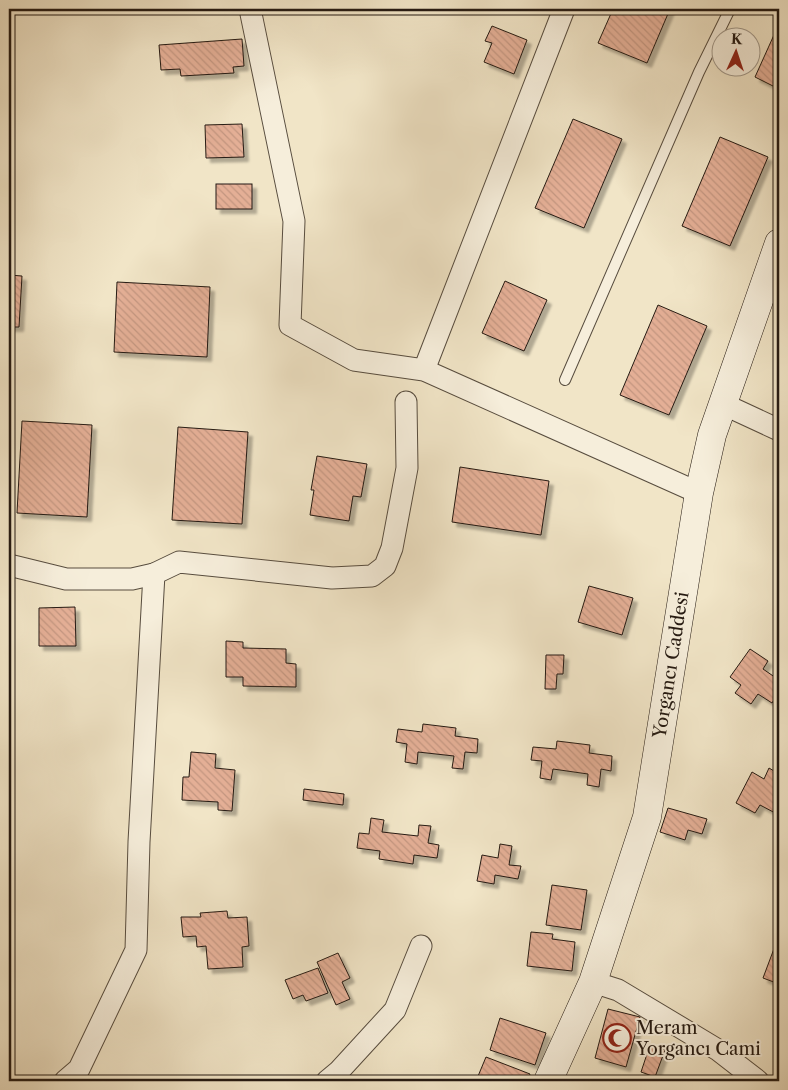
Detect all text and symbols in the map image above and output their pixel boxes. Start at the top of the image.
north arrow [710,28,760,78]
text: K [731,30,744,48]
street label: Yorgancı Caddesi [648,590,694,741]
place label: Meram Yorgancı Cami [635,1017,761,1060]
mosque icon: Meram Yorgancı Cami [602,1023,632,1053]

